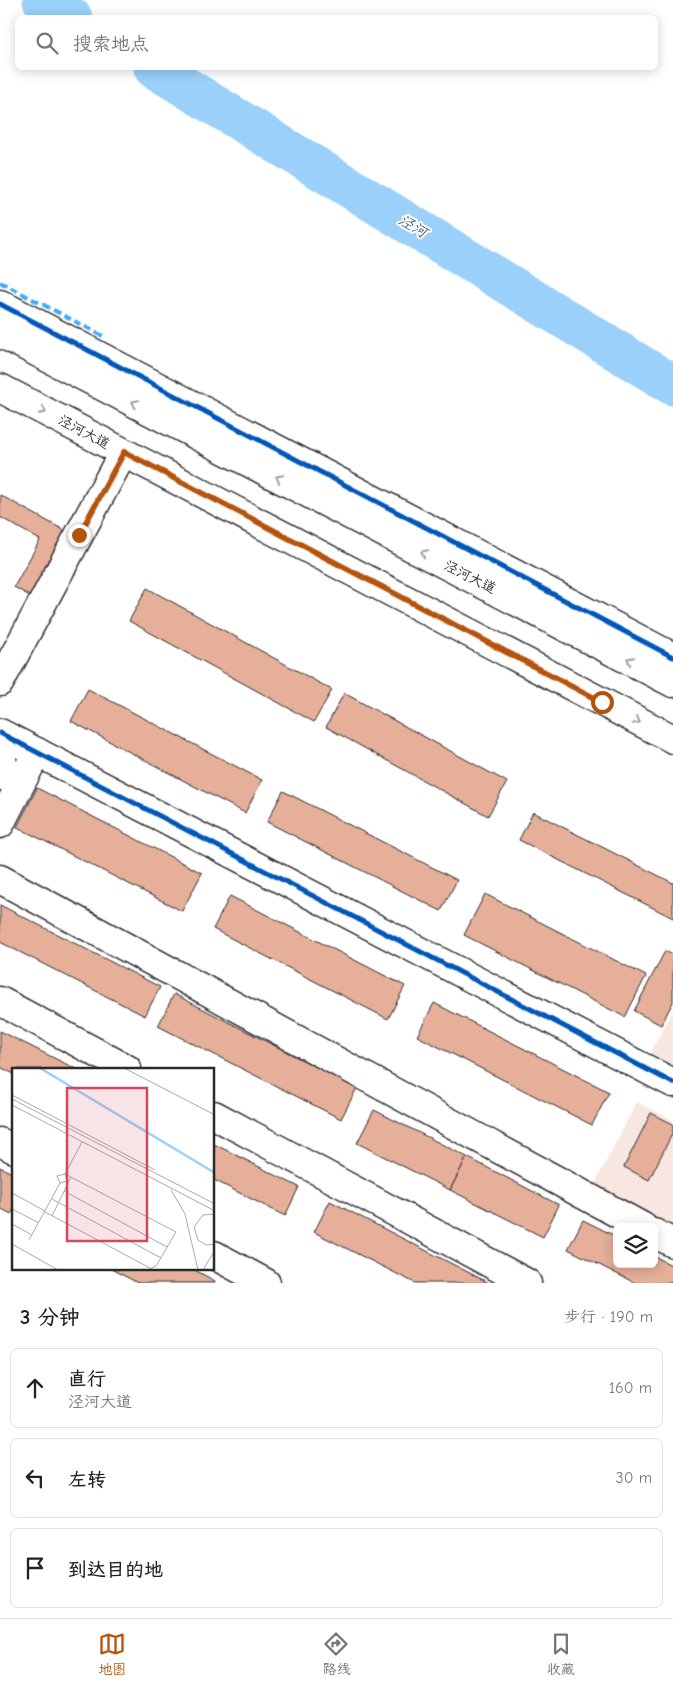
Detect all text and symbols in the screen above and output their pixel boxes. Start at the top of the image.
search box [15,15,658,70]
icon: search [33,29,61,57]
text: 搜索地点 [73,33,149,55]
water label: 泾河 [396,211,433,243]
one-way arrow [131,399,140,409]
one-way arrow [38,405,47,415]
street label: 泾河大道 [55,411,113,453]
one-way arrow [276,474,285,484]
route end [68,524,91,547]
one-way arrow [420,549,429,559]
street label: 泾河大道 [441,557,499,597]
one-way arrow [626,656,635,666]
route start [591,691,614,714]
one-way arrow [632,715,641,725]
inset map [12,1068,215,1270]
map controls [613,1223,658,1268]
button: layers [613,1223,658,1268]
text: 3 分钟 [20,1305,80,1329]
text: 步行 · 190 m [564,1308,653,1326]
text: 直行 [68,1368,106,1390]
icon: ahead [21,1374,49,1402]
text: 160 m [609,1379,652,1397]
text: 泾河大道 [68,1393,132,1411]
icon: left [21,1464,49,1492]
text: 左转 [68,1469,106,1491]
text: 30 m [616,1469,652,1487]
icon: arrive [21,1554,49,1582]
text: 到达目的地 [68,1559,163,1581]
tab: 地图 [98,1630,126,1678]
tab: 路线 [322,1630,350,1678]
tab: 收藏 [547,1630,575,1678]

